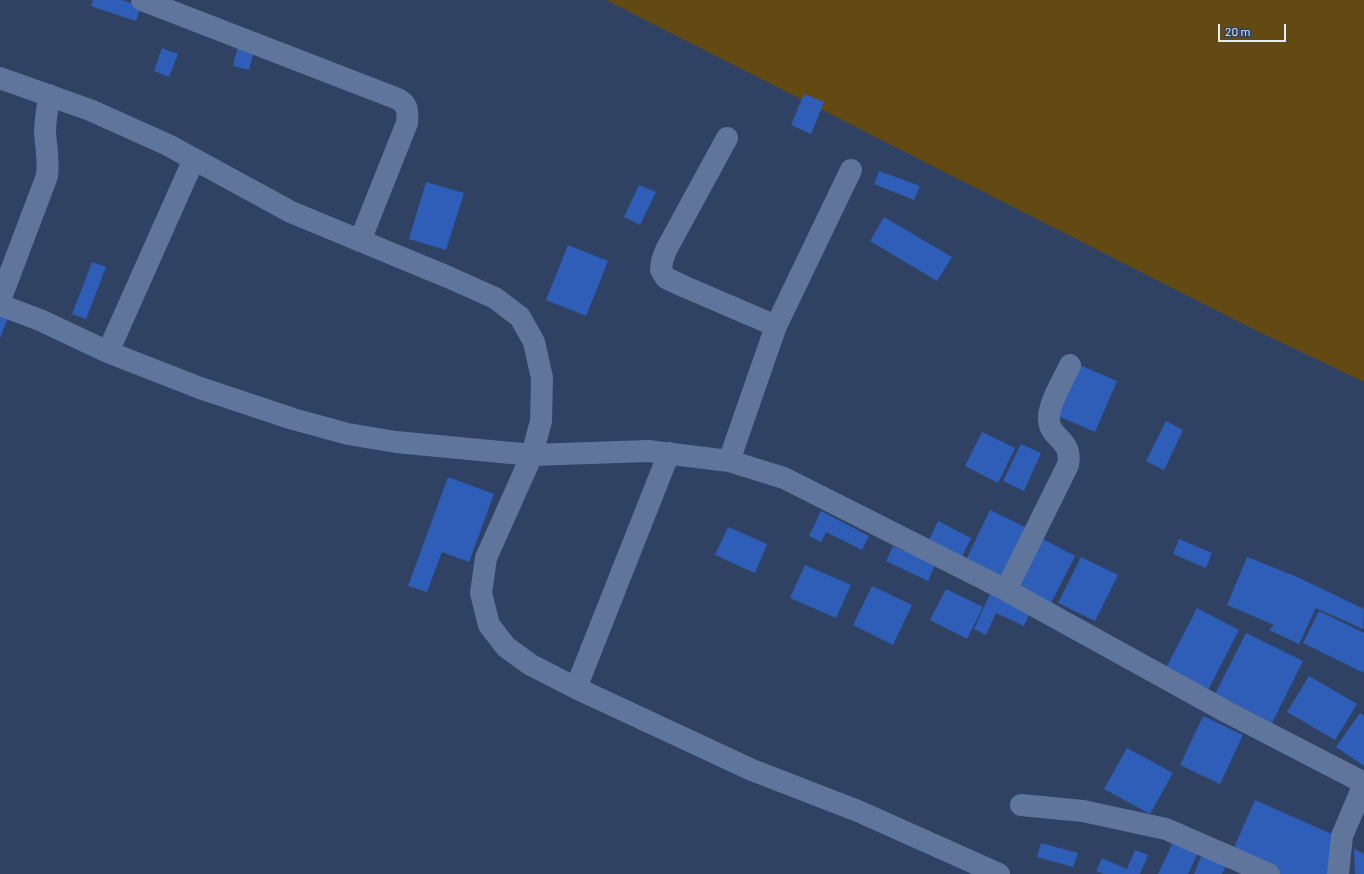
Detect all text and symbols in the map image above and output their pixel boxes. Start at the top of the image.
scale bar [1220,16,1288,42]
text: 20 m [1225,24,1251,38]

